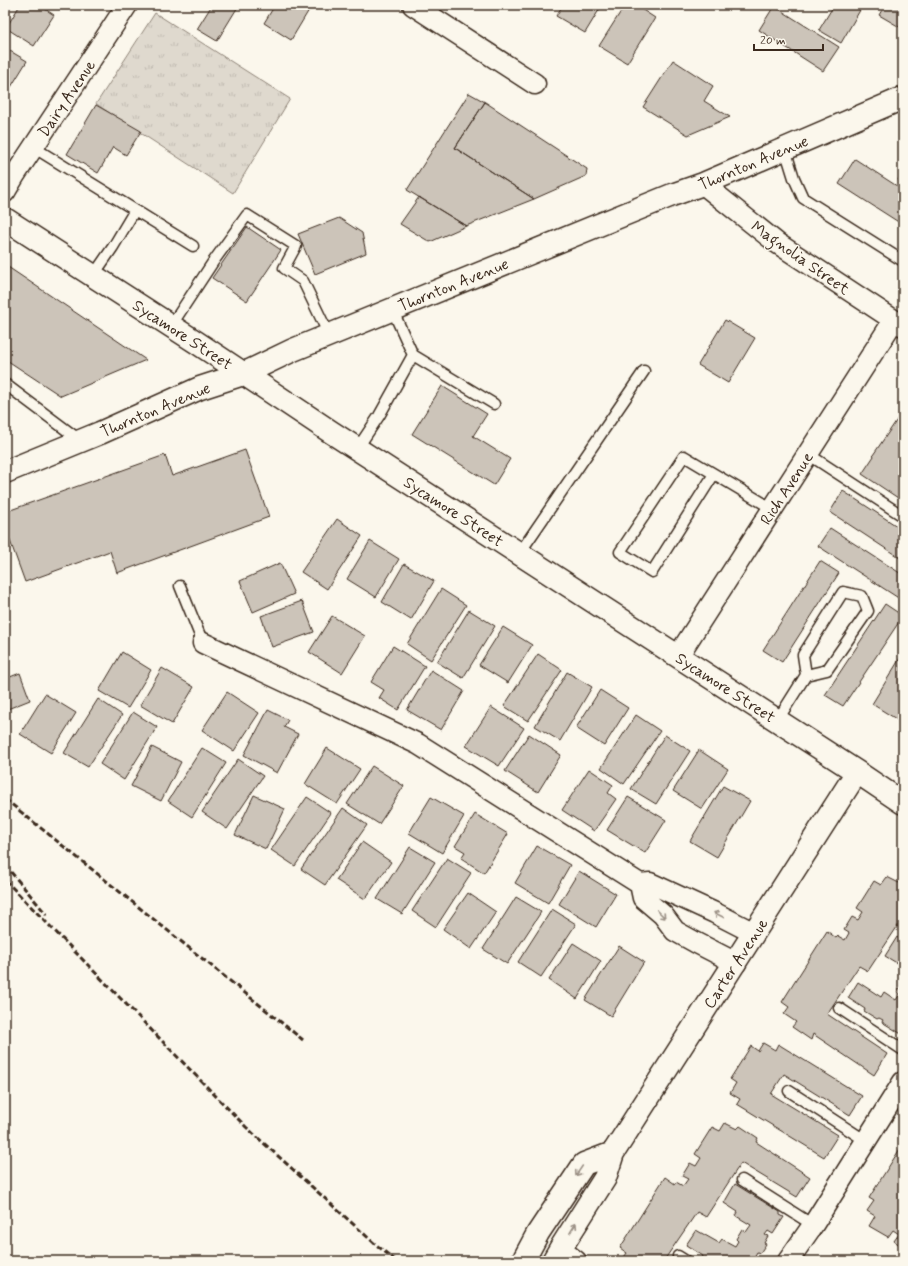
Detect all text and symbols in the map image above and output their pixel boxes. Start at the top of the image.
scale bar [754,26,823,52]
text: 20 m [760,33,786,49]
street label: Dairy Avenue [34,56,101,142]
street label: Thornton Avenue [695,131,812,196]
street label: Magnolia Street [746,216,854,301]
street label: Thornton Avenue [395,254,512,317]
street label: Sycamore Street [128,295,236,376]
street label: Thornton Avenue [97,378,214,443]
street label: Rich Avenue [756,448,819,529]
street label: Sycamore Street [399,472,507,553]
street label: Sycamore Street [671,648,779,729]
one-way arrow [656,910,666,919]
one-way arrow [713,911,725,918]
street label: Carter Avenue [699,914,774,1013]
one-way arrow [575,1165,583,1176]
one-way arrow [569,1222,577,1233]

